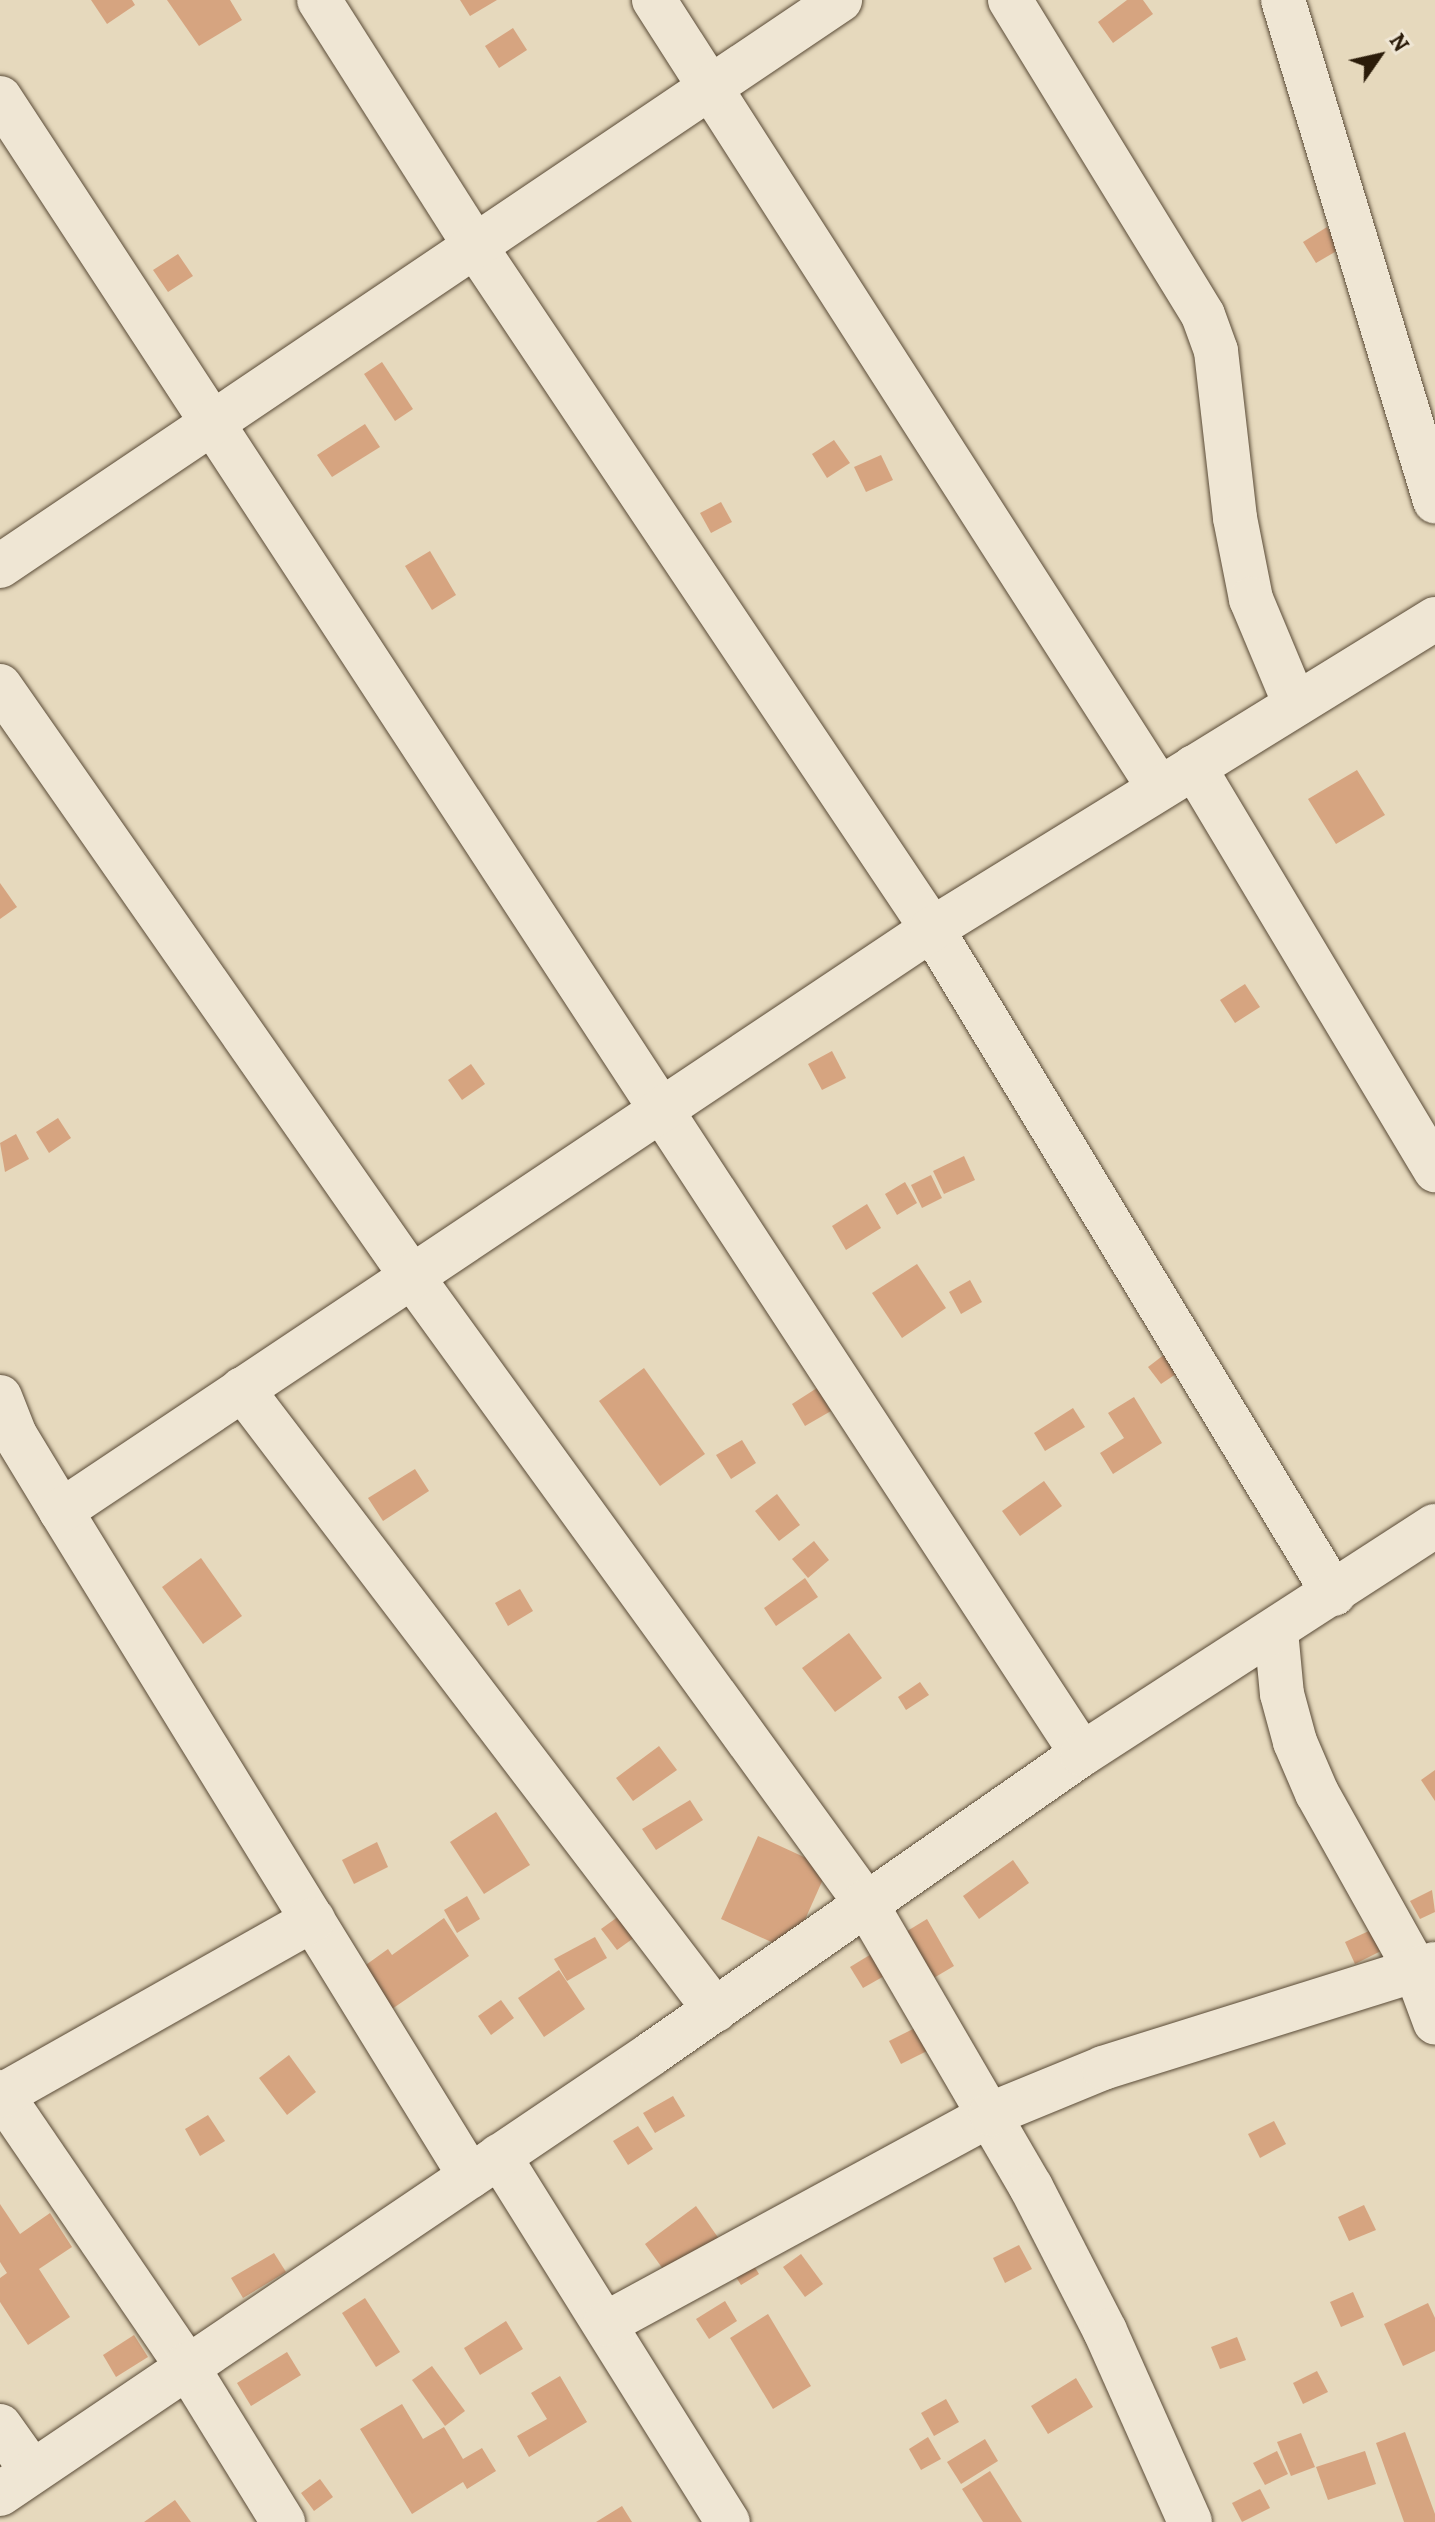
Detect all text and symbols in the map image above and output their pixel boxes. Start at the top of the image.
north arrow [1339,16,1419,96]
text: N [1382,28,1416,58]

